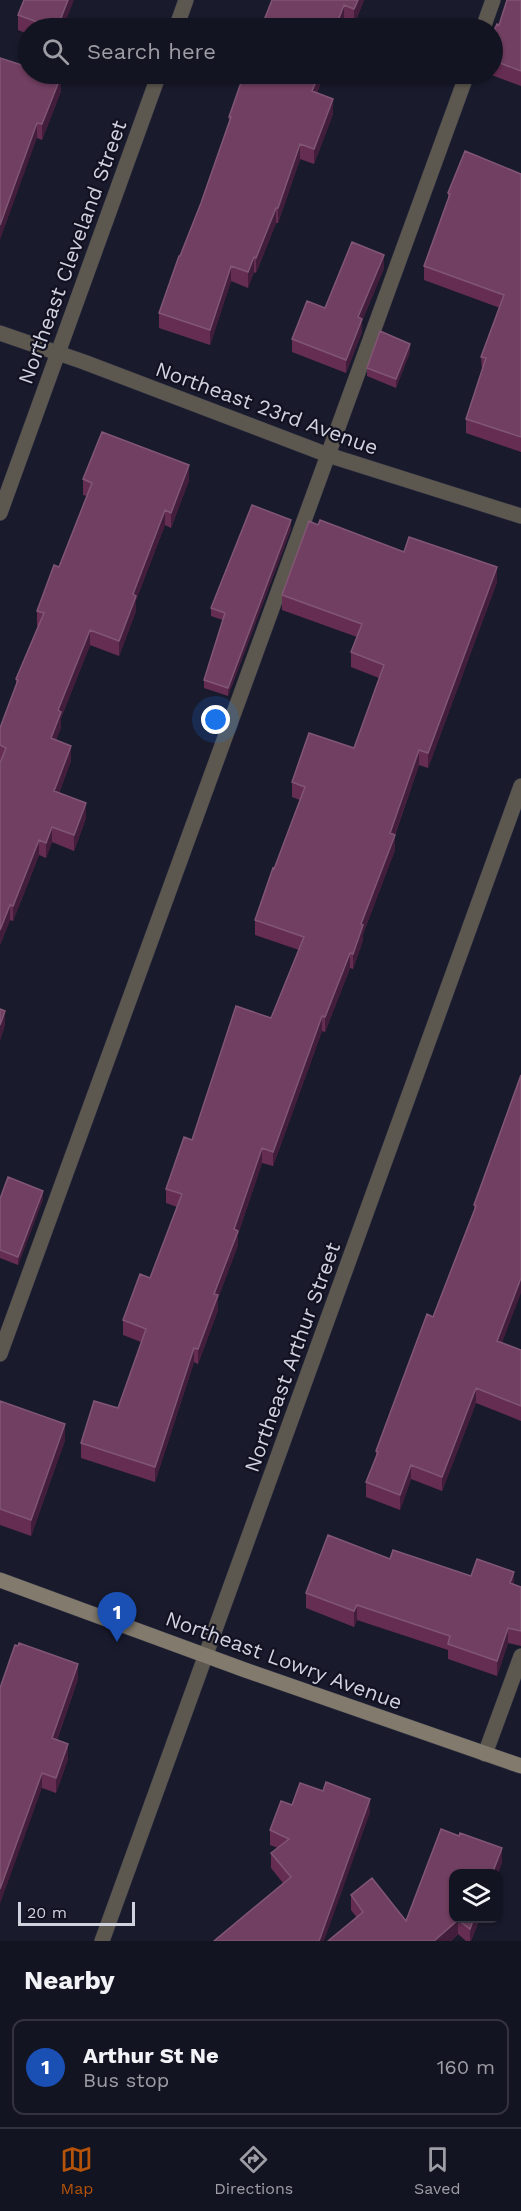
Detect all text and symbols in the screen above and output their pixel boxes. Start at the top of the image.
search box [18,18,503,84]
icon: search [39,35,72,68]
text: Search here [87,39,216,64]
street label: Northeast Cleveland Street [13,116,132,387]
street label: Northeast 23rd Avenue [152,356,382,460]
your location [201,705,230,734]
street label: Northeast Arthur Street [239,1238,345,1475]
pin: 1 [98,1592,136,1642]
street label: Northeast Lowry Avenue [162,1605,406,1715]
map controls [449,1869,503,1923]
button: layers [449,1869,503,1923]
scale bar [18,1899,135,1926]
text: 20 m [27,1903,67,1922]
text: Nearby [24,1965,115,1995]
text: Arthur St Ne [83,2043,219,2068]
text: 1 [41,2055,50,2079]
text: 160 m [437,2055,495,2079]
text: Bus stop [83,2068,169,2092]
tab: Map [60,2143,93,2198]
tab: Directions [214,2143,293,2198]
tab: Saved [414,2143,461,2198]

